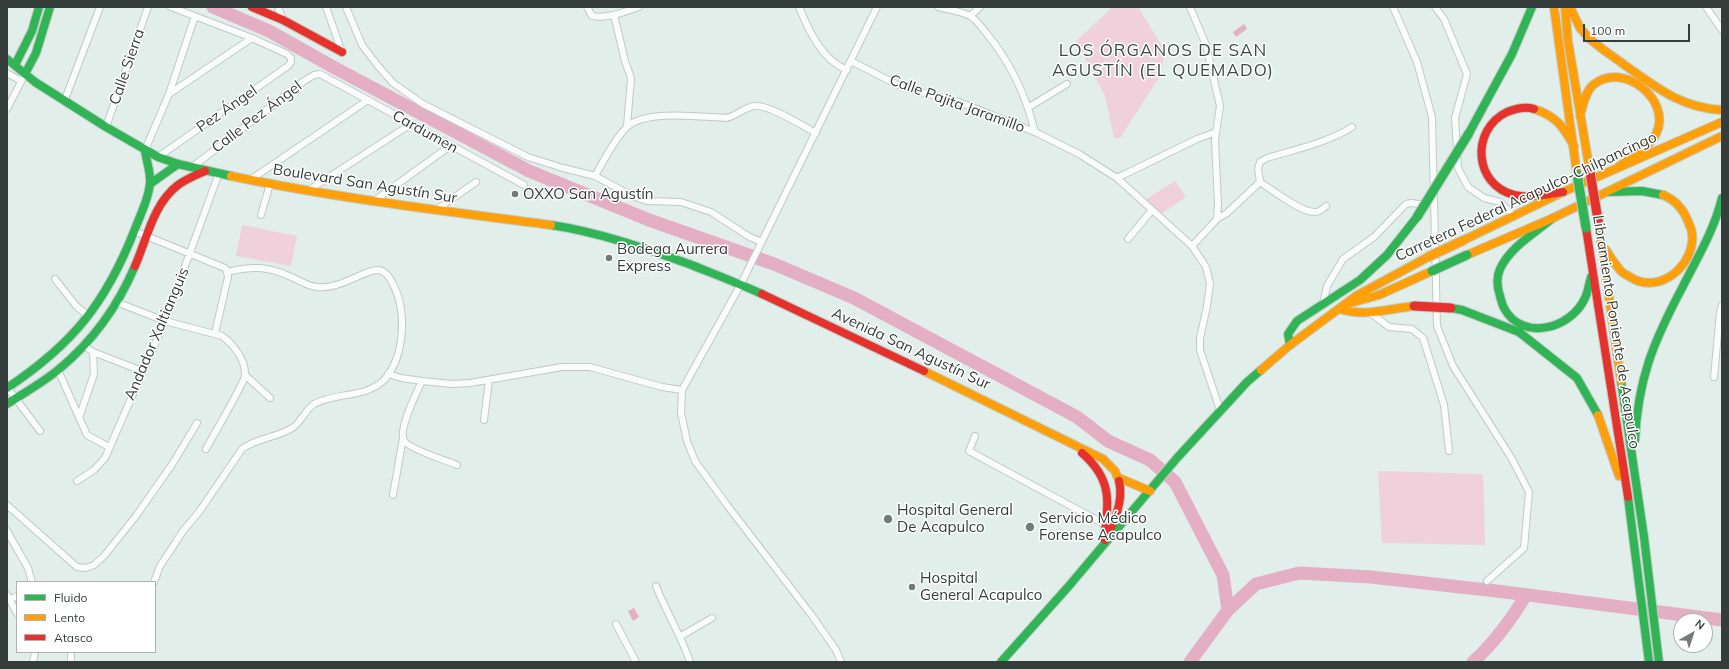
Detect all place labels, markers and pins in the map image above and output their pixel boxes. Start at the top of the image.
place label: OXXO San Agustín [523,185,654,203]
marker: OXXO San Agustín [510,189,520,199]
place label: Bodega Aurrera Express [617,240,728,275]
marker: Bodega Aurrera Express [604,253,614,263]
place label: Hospital General De Acapulco [897,501,1013,536]
place label: Servicio Médico Forense Acapulco [1039,509,1162,544]
marker: Hospital General De Acapulco [882,513,894,525]
marker: Servicio Médico Forense Acapulco [1024,521,1036,533]
place label: Hospital General Acapulco [920,569,1042,604]
marker: Hospital General Acapulco [907,582,917,592]

